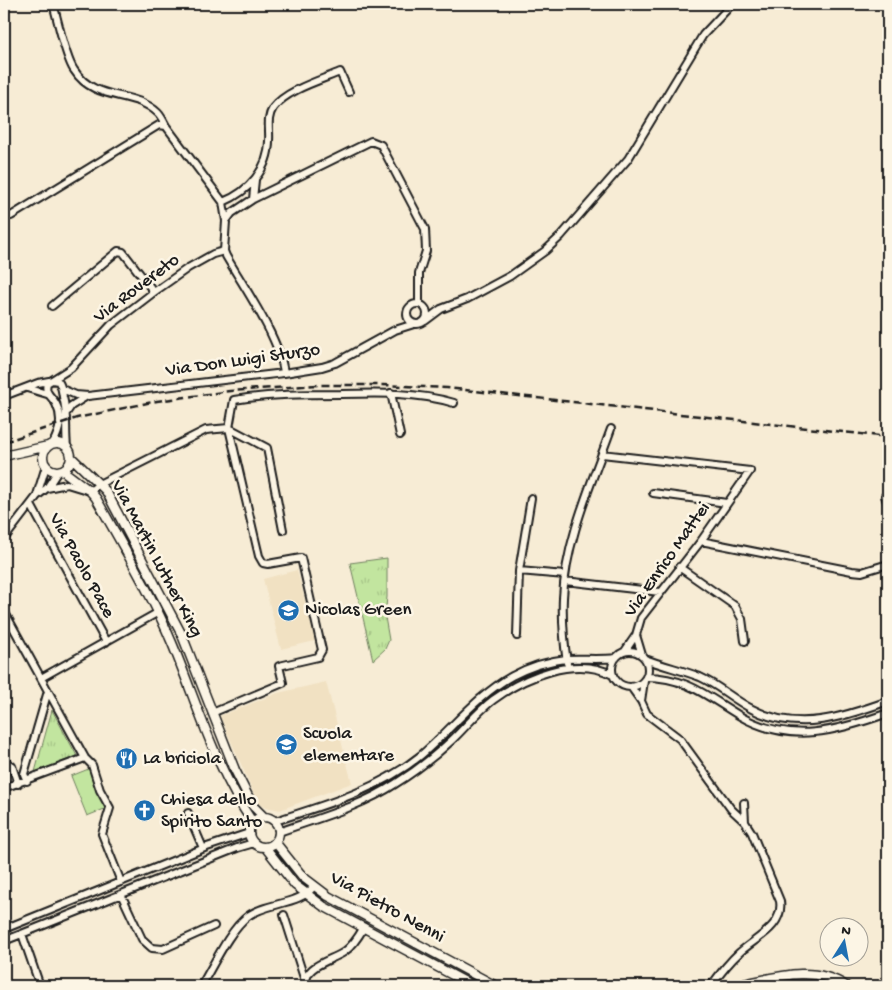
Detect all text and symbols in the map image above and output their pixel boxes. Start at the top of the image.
street label: Via Rovereto [89,249,185,329]
street label: Via Don Luigi Sturzo [163,339,322,383]
street label: Via Martin Luther King [104,476,207,642]
street label: Via Enrico Mattei [619,498,716,623]
street label: Via Paolo Pace [42,509,119,623]
school or university icon: Nicolas Green [277,598,301,622]
place label: Nicolas Green [305,599,411,622]
place label: Scuola elementare [303,723,394,768]
school or university icon: Scuola elementare [275,733,299,757]
restaurant icon: La briciola [115,747,139,771]
place label: La briciola [143,748,223,771]
place label: Chiesa dello Spirito Santo [161,789,262,834]
church icon: Chiesa dello Spirito Santo [133,799,157,823]
street label: Via Pietro Nenni [325,867,448,949]
north arrow [820,918,870,968]
text: N [840,922,852,941]

